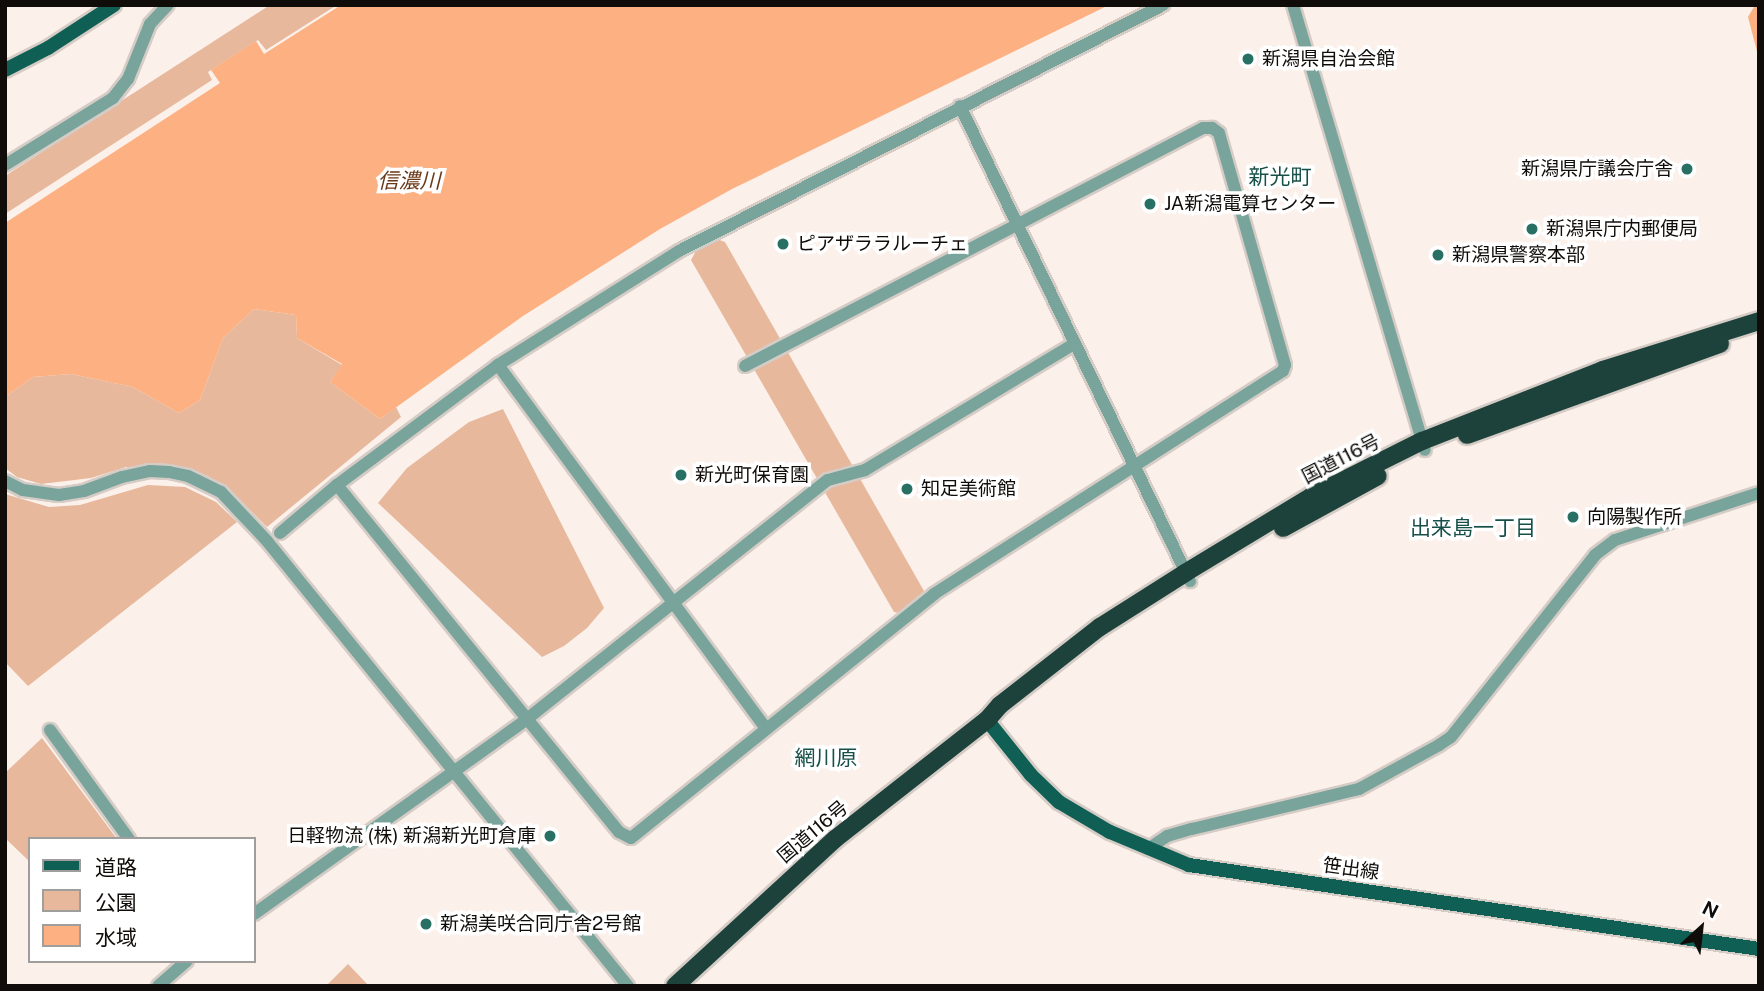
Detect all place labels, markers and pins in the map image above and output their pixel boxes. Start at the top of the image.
place label: 新潟県自治会館 [1262,48,1395,70]
marker: 新潟県自治会館 [1240,51,1256,67]
place label: 新潟県庁議会庁舎 [1521,158,1673,180]
marker: 新潟県庁議会庁舎 [1679,161,1695,177]
place label: JA新潟電算センター [1164,193,1336,215]
marker: JA新潟電算センター [1142,196,1158,212]
place label: 新潟県庁内郵便局 [1546,218,1698,240]
marker: 新潟県庁内郵便局 [1524,221,1540,237]
place label: ピアザララルーチェ [797,233,968,255]
marker: ピアザララルーチェ [775,236,791,252]
place label: 新潟県警察本部 [1452,244,1585,266]
marker: 新潟県警察本部 [1430,247,1446,263]
place label: 新光町保育園 [695,464,809,486]
marker: 新光町保育園 [673,467,689,483]
place label: 知足美術館 [921,478,1016,500]
marker: 知足美術館 [899,481,915,497]
place label: 向陽製作所 [1587,506,1682,528]
marker: 向陽製作所 [1565,509,1581,525]
place label: 日軽物流 (株) 新潟新光町倉庫 [287,825,536,847]
marker: 日軽物流 (株) 新潟新光町倉庫 [542,828,558,844]
place label: 新潟美咲合同庁舎2号館 [440,913,641,935]
marker: 新潟美咲合同庁舎2号館 [418,916,434,932]

